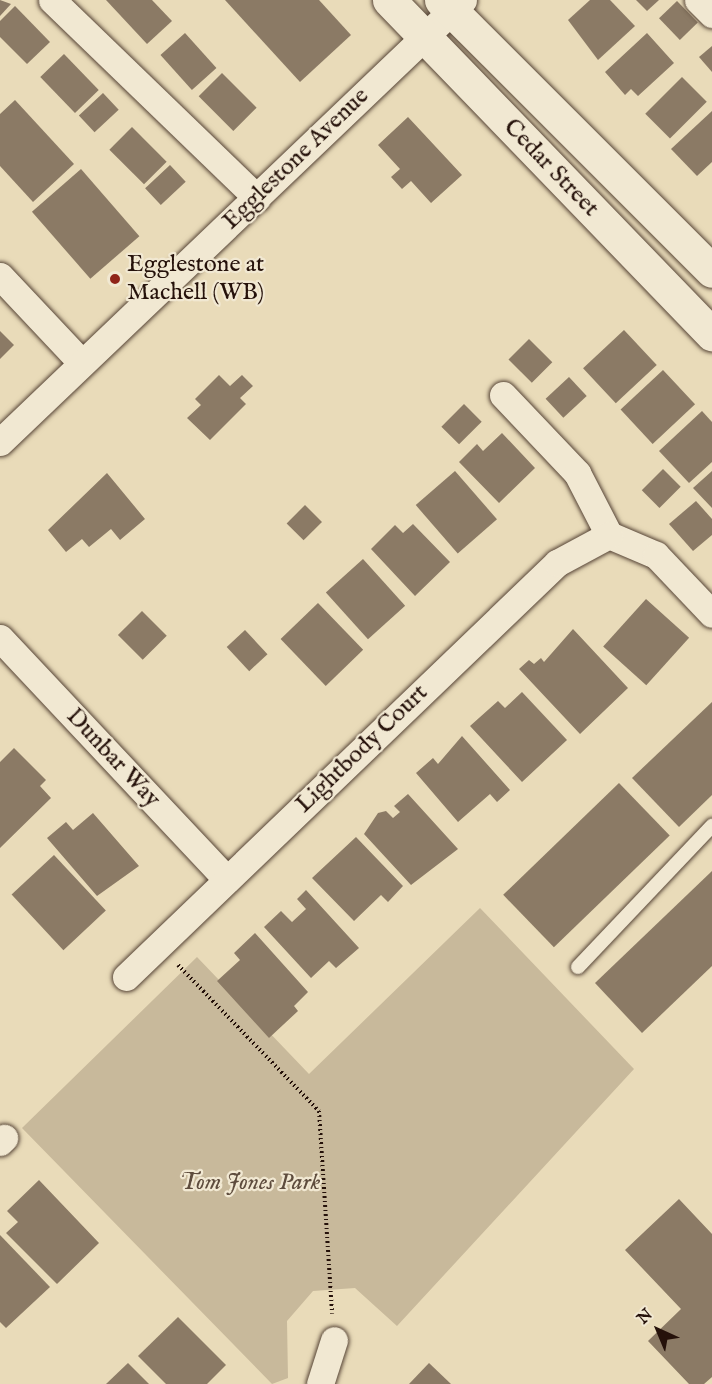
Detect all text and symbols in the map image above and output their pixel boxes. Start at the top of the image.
street label: Egglestone Avenue [217,82,375,236]
street label: Cedar Street [497,113,605,223]
place label: Egglestone at Machell (WB) [127,251,264,307]
marker: Egglestone at Machell (WB) [108,272,122,286]
street label: Lightbody Court [290,679,434,819]
street label: Dunbar Way [60,702,166,814]
park label: Tom Jones Park [180,1169,320,1197]
north arrow [628,1300,688,1360]
text: N [634,1305,657,1329]

